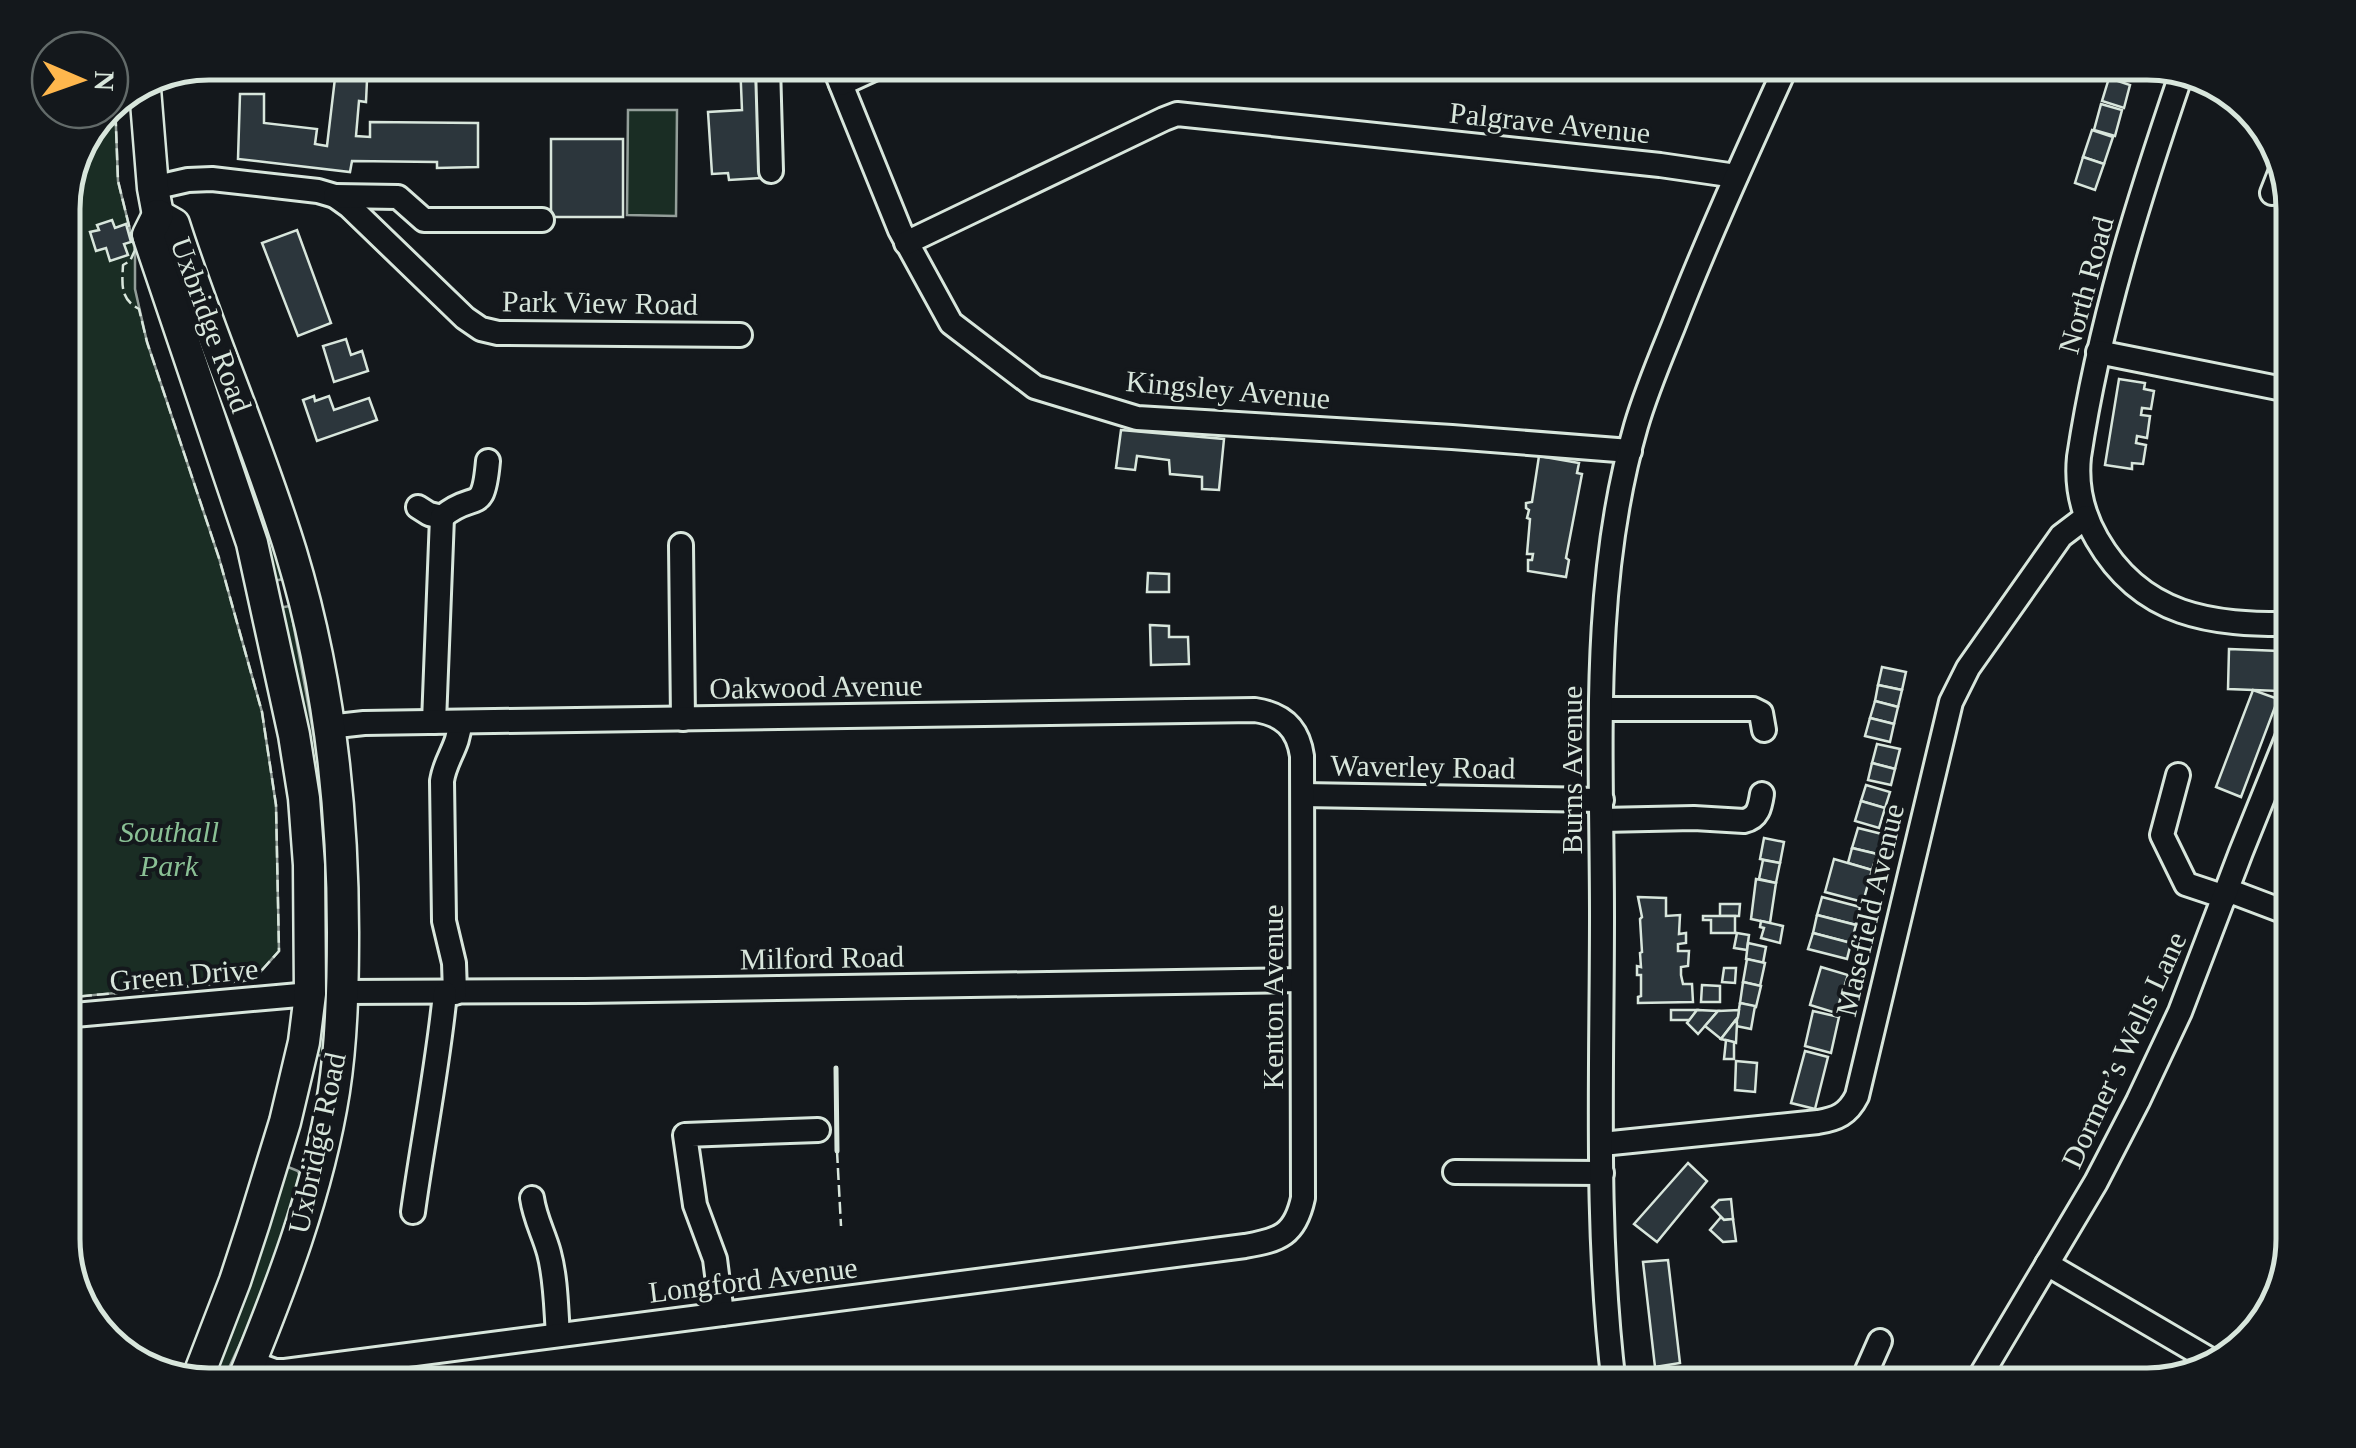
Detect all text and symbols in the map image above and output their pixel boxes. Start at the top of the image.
north arrow [30,30,130,130]
text: N [89,70,120,92]
street label: Palgrave Avenue [1448,96,1652,149]
street label: North Road [2051,213,2120,357]
street label: Uxbridge Road [164,233,258,417]
street label: Park View Road [502,284,698,321]
street label: Kingsley Avenue [1124,364,1332,415]
street label: Oakwood Avenue [709,668,923,705]
street label: Burns Avenue [1555,686,1588,854]
street label: Waverley Road [1330,748,1516,785]
street label: Masefield Avenue [1829,801,1910,1019]
park label: Southall Park [119,815,219,882]
street label: Kenton Avenue [1256,904,1289,1090]
street label: Dormer’s Wells Lane [2054,927,2193,1173]
street label: Milford Road [740,940,904,975]
street label: Green Drive [108,952,260,997]
street label: Uxbridge Road [281,1049,352,1236]
street label: Longford Avenue [647,1250,859,1309]

